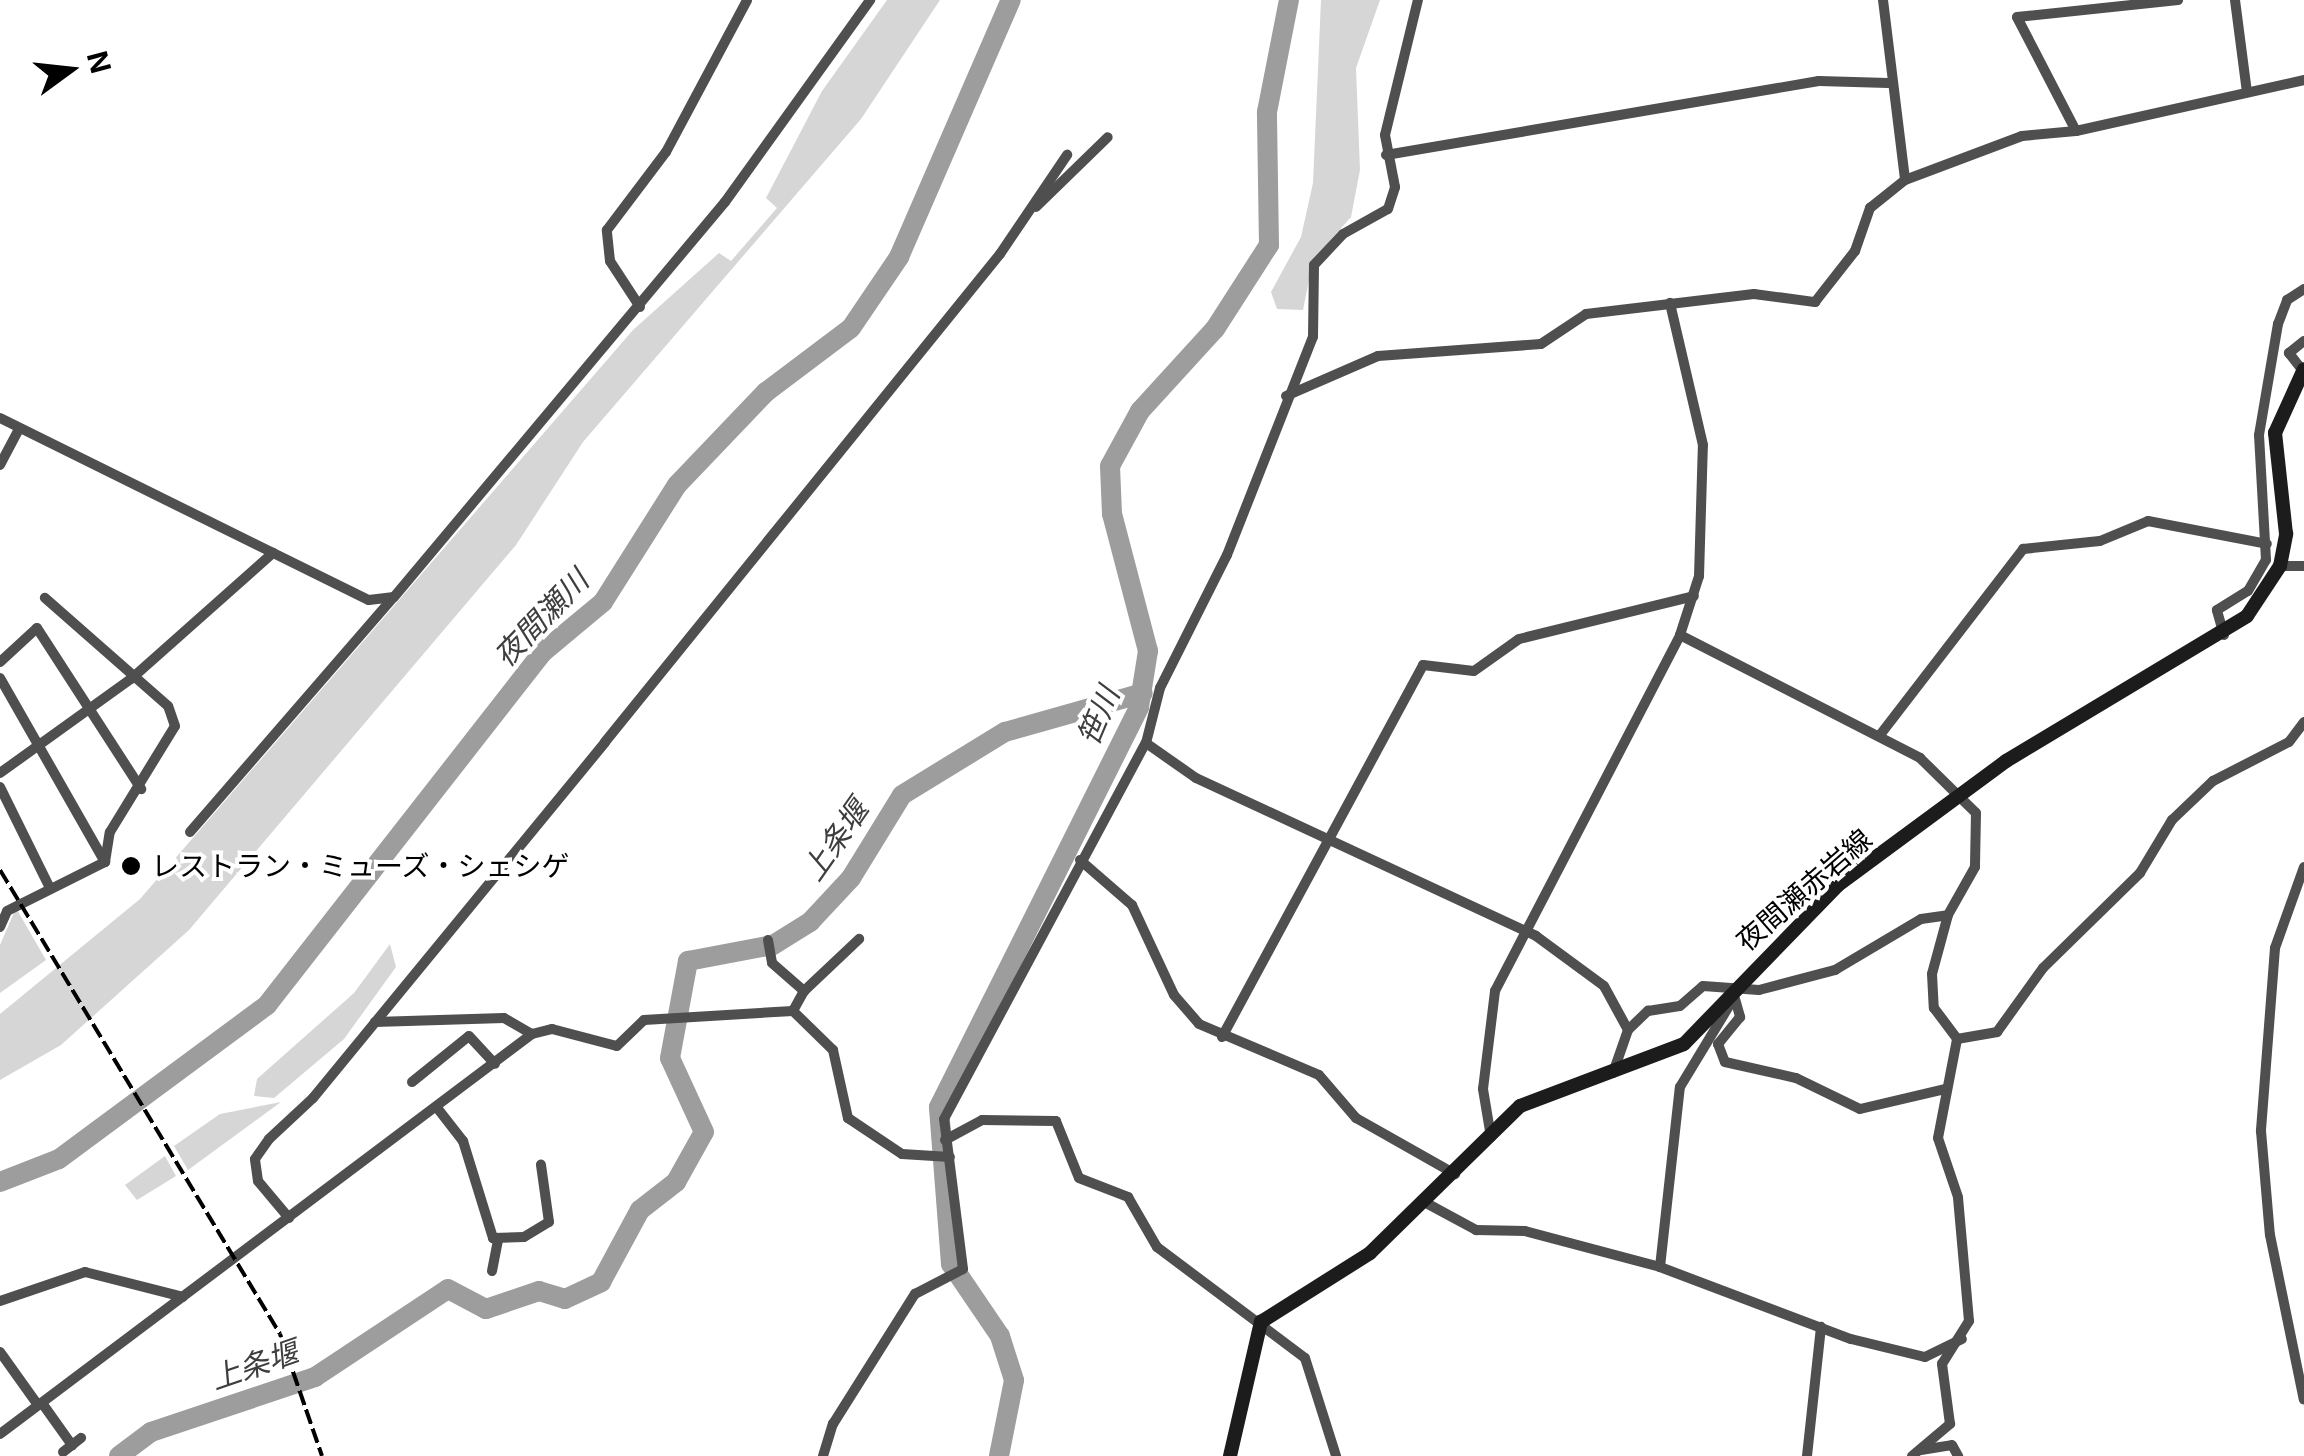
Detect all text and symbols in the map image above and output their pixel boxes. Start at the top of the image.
north arrow [20,20,120,120]
text: N [80,48,118,77]
water label: 夜間瀬川 [486,562,596,674]
water label: 笹川 [1070,681,1126,751]
water label: 上条堰 [794,793,876,887]
street label: 夜間瀬赤岩線 [1730,822,1878,958]
place label: レストラン・ミューズ・シェシゲ [151,849,571,883]
marker: レストラン・ミューズ・シェシゲ [120,855,142,877]
water label: 上条堰 [206,1333,302,1397]

